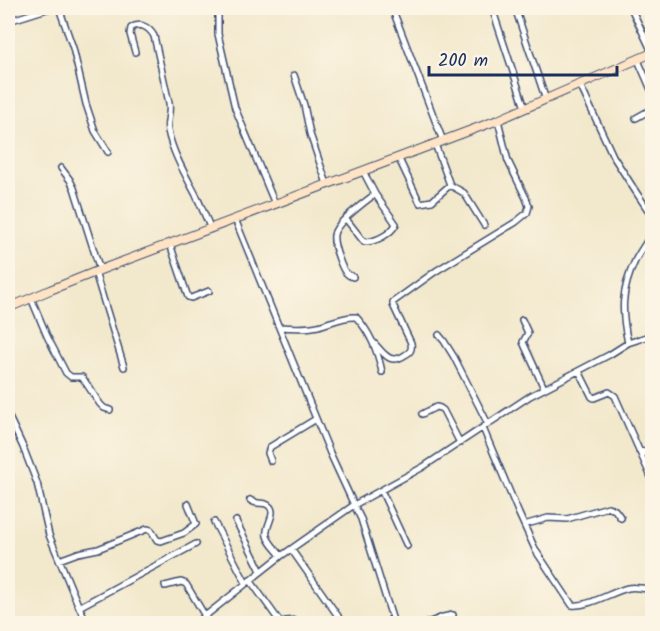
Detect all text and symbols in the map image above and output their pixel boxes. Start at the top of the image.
scale bar [429,39,616,77]
text: 200 m [438,47,488,76]

